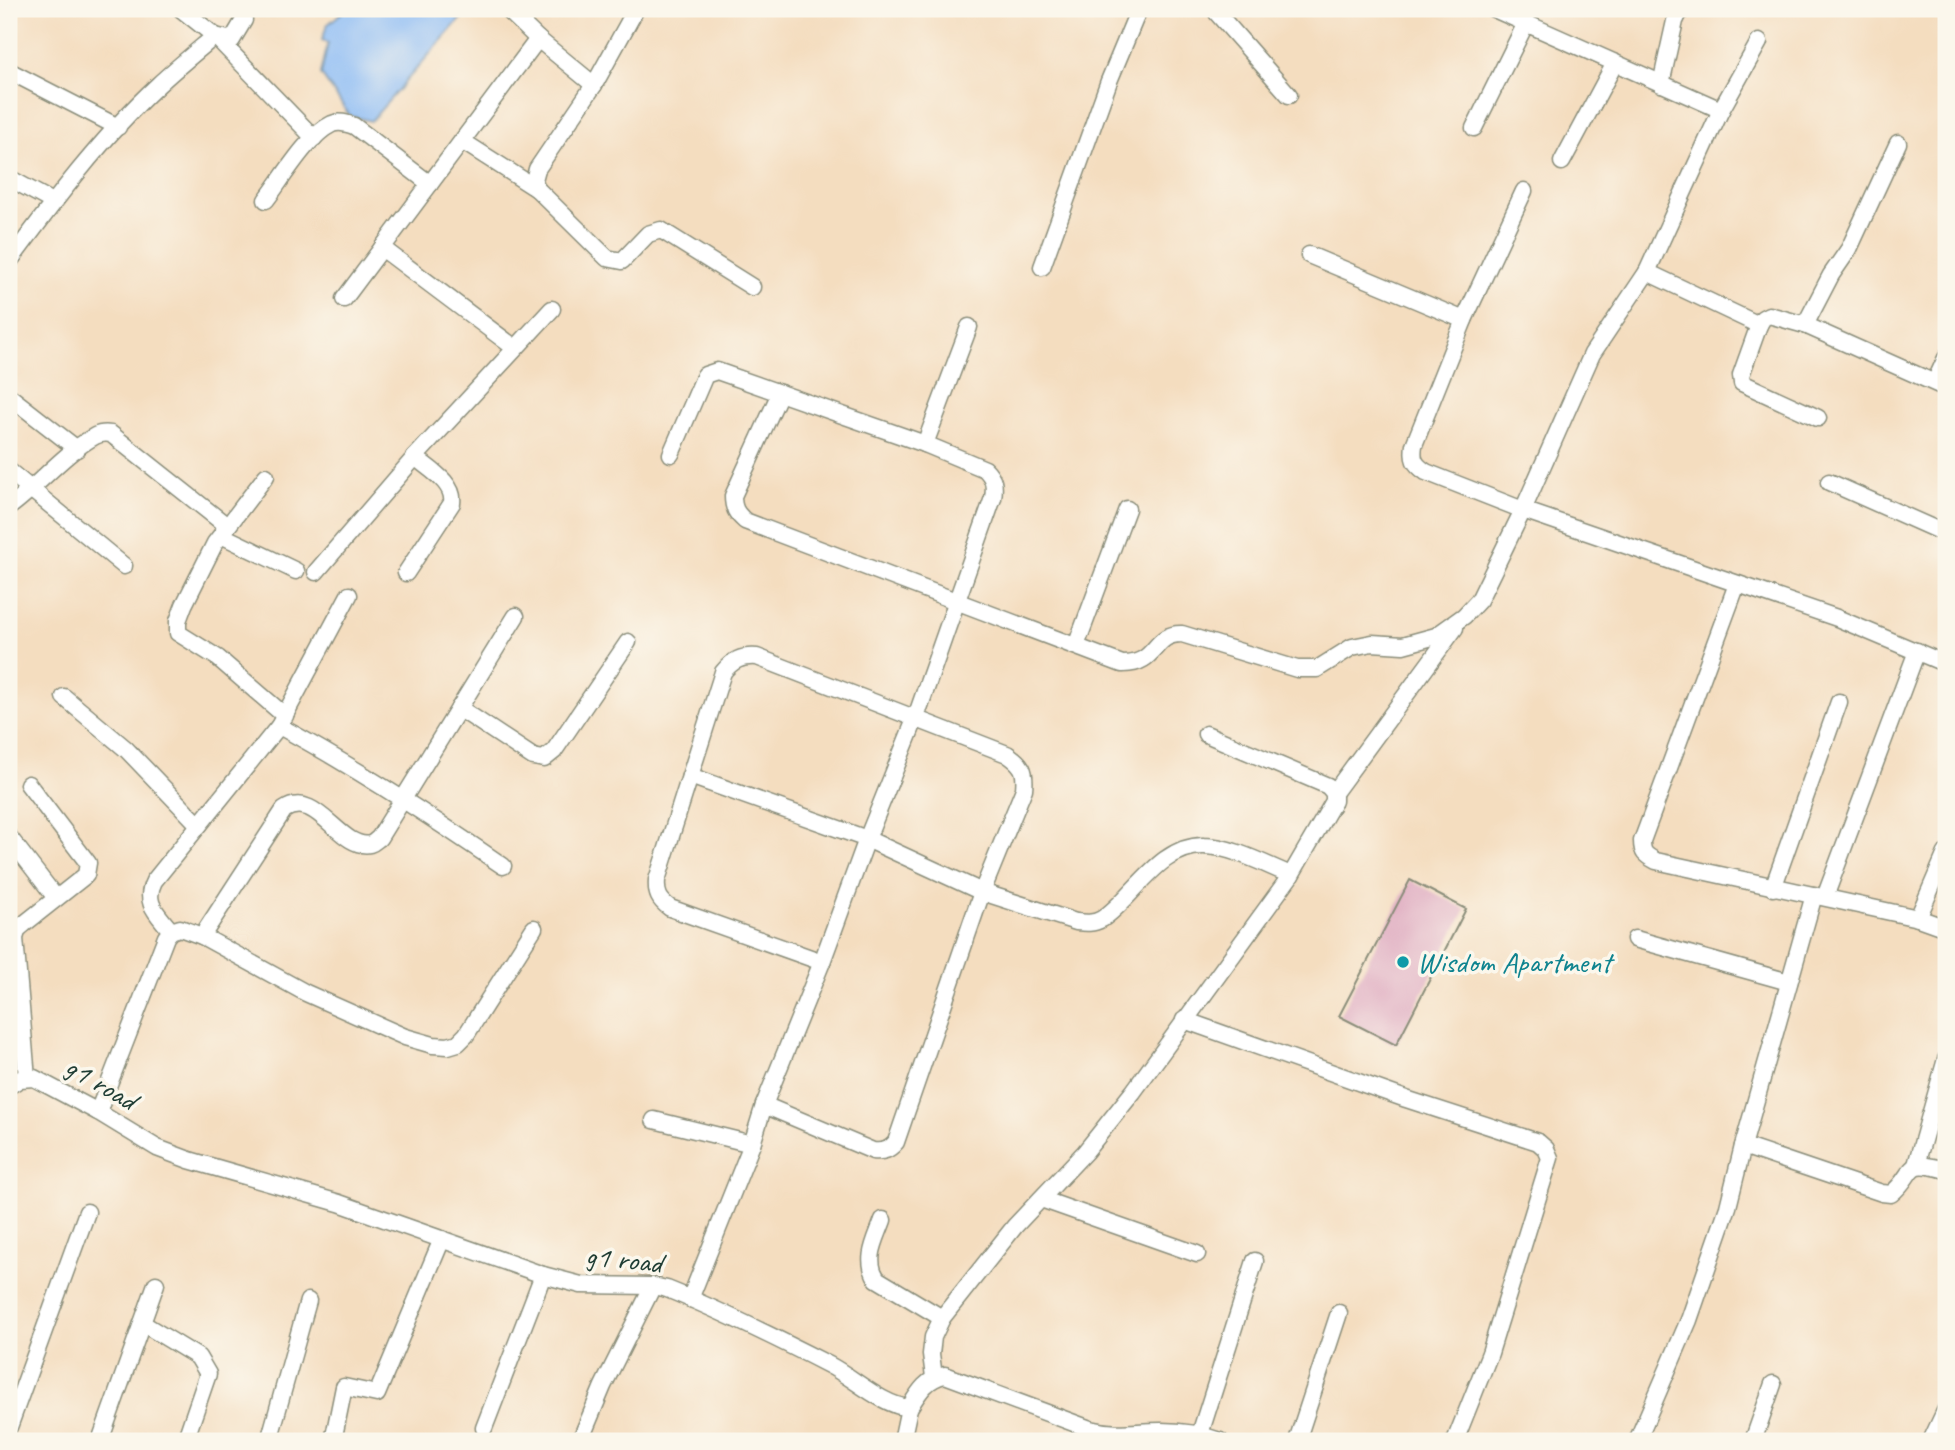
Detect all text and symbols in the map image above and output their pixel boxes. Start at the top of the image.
place label: Wisdom Apartment [1417,943,1615,981]
marker: Wisdom Apartment [1395,954,1411,970]
street label: g1 road [58,1047,147,1121]
street label: g1 road [584,1236,668,1282]

